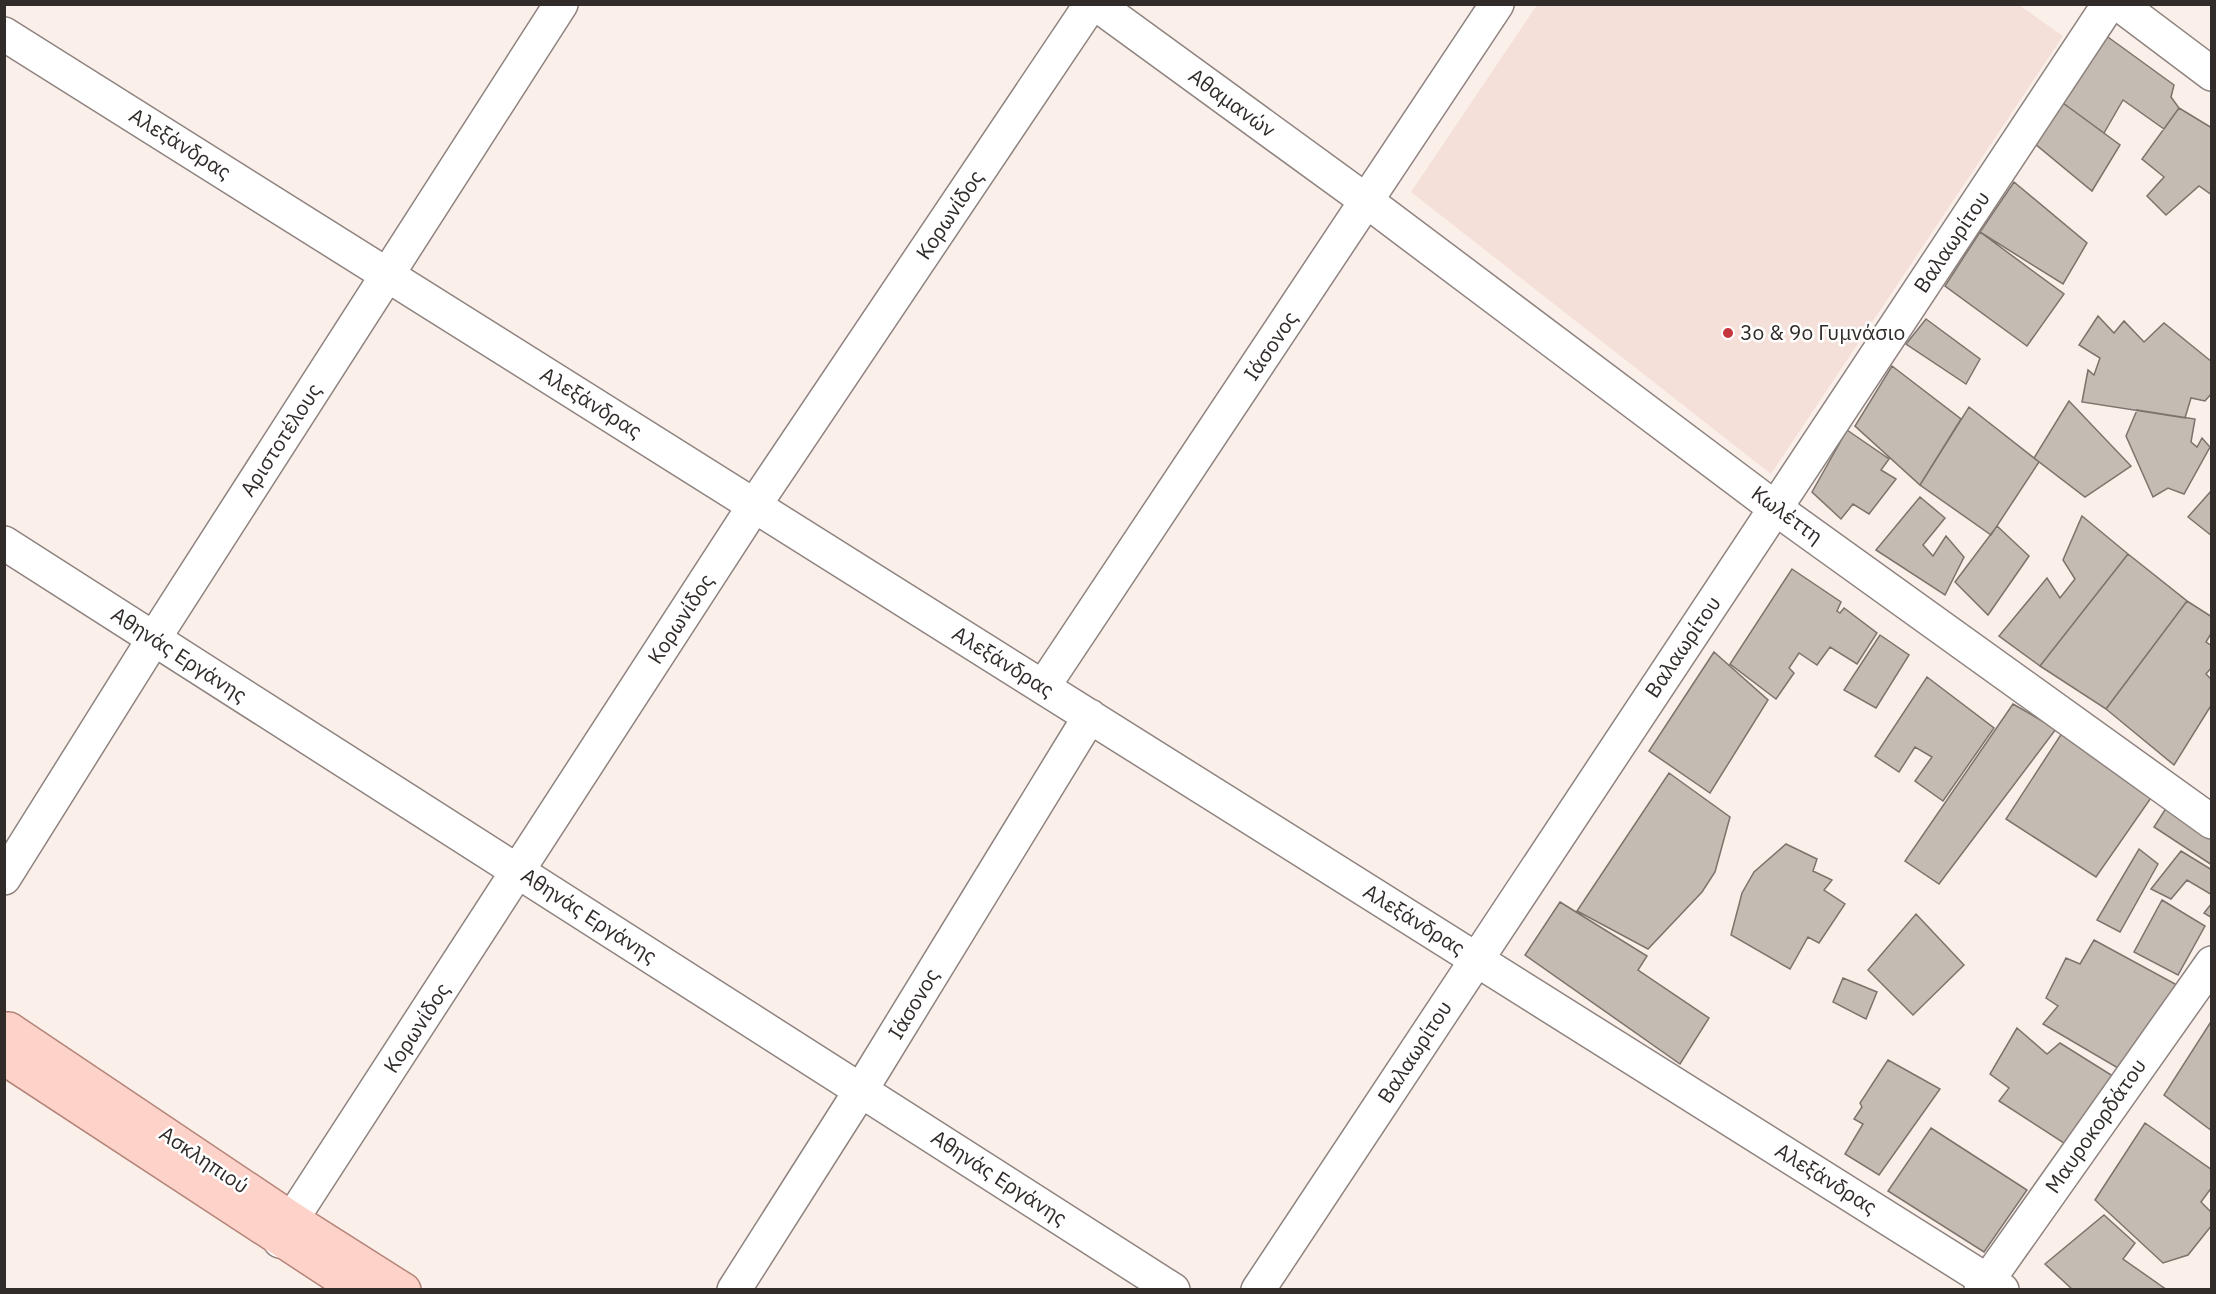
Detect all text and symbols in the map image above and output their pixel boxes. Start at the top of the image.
street label: Αθαμανών [1183,61,1282,143]
street label: Αλεξάνδρας [124,101,237,185]
street label: Κορωνίδος [909,164,989,265]
street label: Βαλαωρίτου [1907,185,1996,298]
street label: Ιάσονος [1237,305,1304,386]
place label: 3ο & 9ο Γυμνάσιο [1740,318,1905,346]
marker: 3ο & 9ο Γυμνάσιο [1721,326,1735,340]
street label: Αλεξάνδρας [535,360,648,444]
street label: Αριστοτέλους [233,377,327,501]
street label: Κωλέττη [1746,479,1829,550]
street label: Κορωνίδος [641,568,720,669]
street label: Βαλαωρίτου [1638,590,1727,703]
street label: Αθηνάς Εργάνης [106,600,253,709]
street label: Αλεξάνδρας [947,619,1060,703]
street label: Αθηνάς Εργάνης [516,861,663,970]
street label: Αλεξάνδρας [1358,877,1471,961]
street label: Ιάσονος [881,963,945,1044]
street label: Κορωνίδος [377,977,456,1078]
street label: Βαλαωρίτου [1371,995,1458,1108]
street label: Μαυροκορδάτου [2038,1052,2152,1198]
street label: Ασκληπιού [154,1119,255,1199]
street label: Αθηνάς Εργάνης [926,1123,1073,1232]
street label: Αλεξάνδρας [1770,1136,1883,1220]

